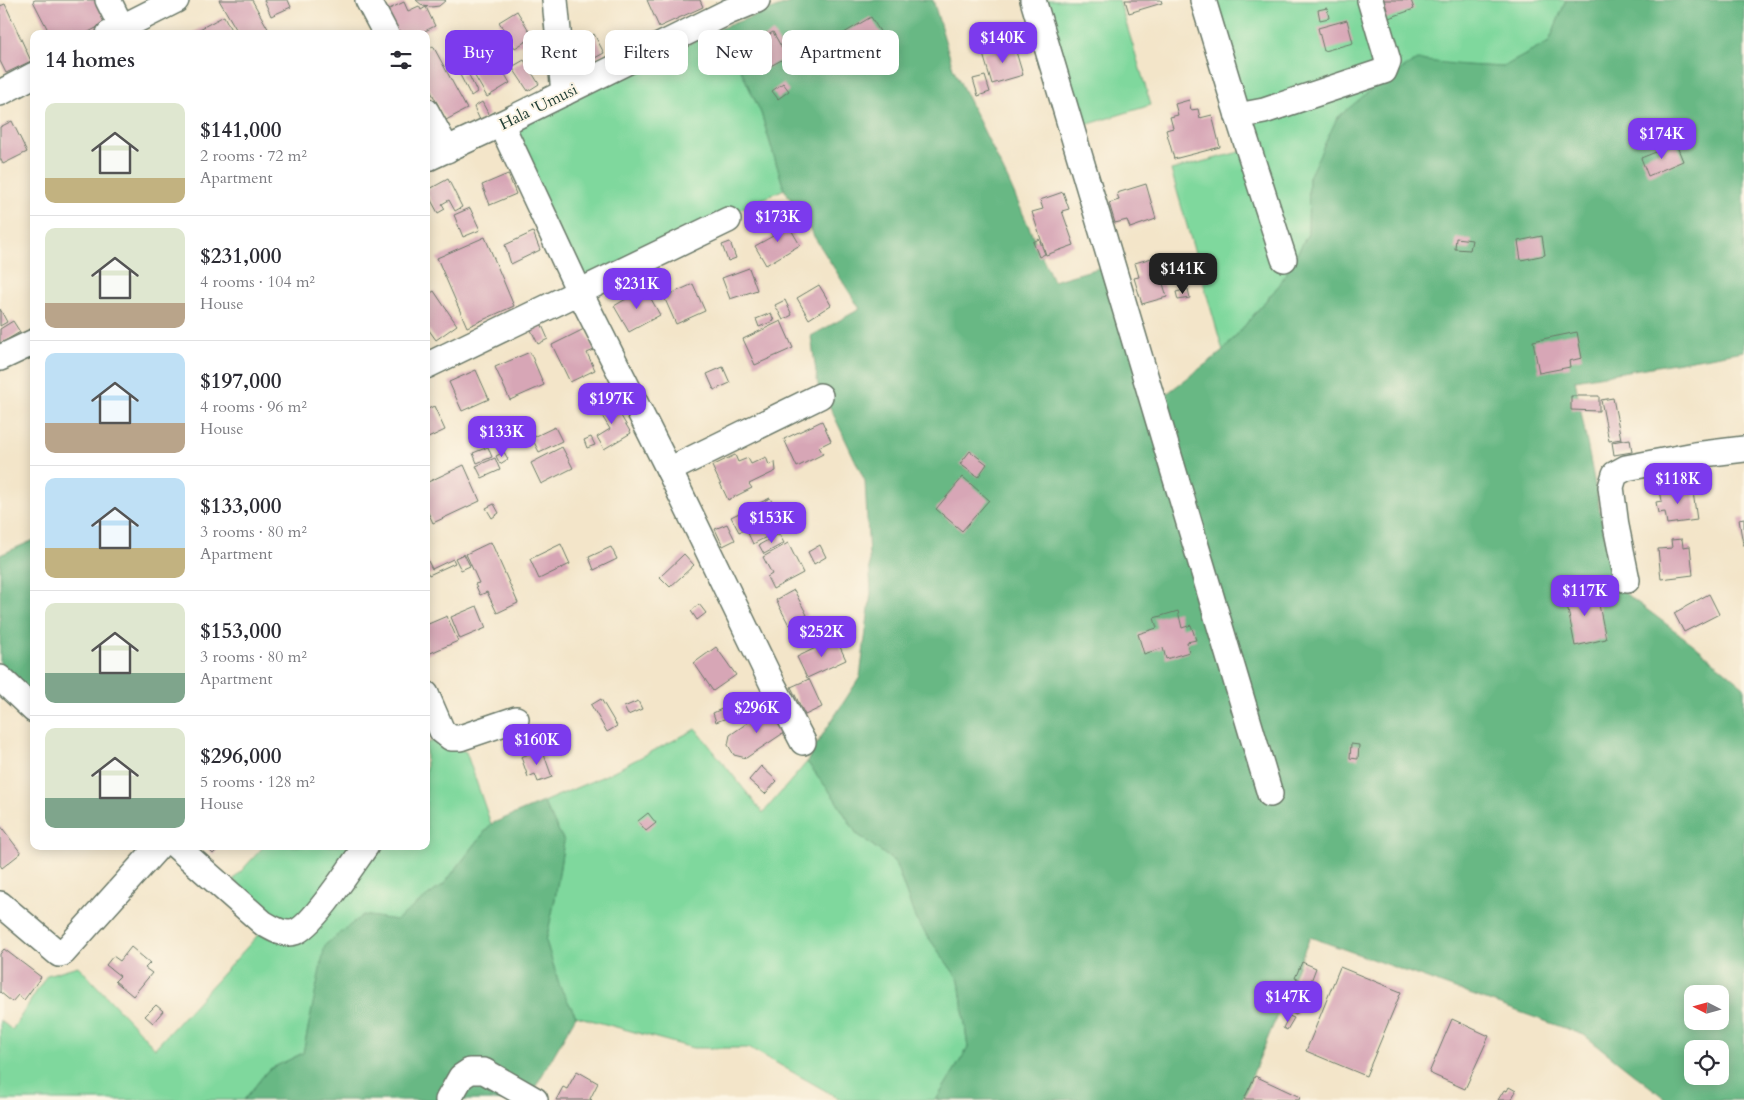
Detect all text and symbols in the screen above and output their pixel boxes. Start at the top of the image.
pin: $140K [968,22,1038,64]
text: $140K [980,27,1026,49]
chip: Buy [445,30,513,75]
chip: Rent [523,30,595,75]
chip: Filters [605,30,688,75]
chip: New [698,30,772,75]
chip: Apartment [782,30,899,75]
text: 14 homes [45,46,135,75]
icon: filters [387,46,415,74]
street label: Hala 'Umusi [496,78,582,135]
text: $141,000 [200,116,281,145]
pin: $174K [1627,118,1697,160]
icon: home [85,123,145,183]
text: $174K [1639,123,1685,145]
text: 2 rooms · 72 m² [200,145,307,167]
text: Apartment [200,167,273,189]
pin: $173K [743,200,813,243]
text: $173K [755,206,801,228]
text: $231,000 [200,242,281,271]
icon: home [85,248,145,308]
pin: $141K [1148,252,1218,295]
text: $141K [1160,258,1206,280]
pin: $231K [602,268,672,310]
text: 4 rooms · 104 m² [200,271,315,293]
text: $231K [614,273,660,295]
text: House [200,293,243,315]
text: $197,000 [200,367,281,396]
icon: home [85,373,145,433]
pin: $197K [577,382,647,425]
text: $197K [589,388,635,410]
text: 4 rooms · 96 m² [200,396,307,418]
pin: $133K [467,416,537,458]
text: House [200,418,243,440]
text: $133K [479,421,525,443]
pin: $118K [1643,462,1713,505]
text: $118K [1655,468,1701,490]
text: $133,000 [200,492,281,521]
icon: home [85,498,145,558]
pin: $153K [737,502,807,544]
text: $153K [749,507,795,529]
text: 3 rooms · 80 m² [200,521,307,543]
text: Apartment [200,543,273,565]
pin: $117K [1550,574,1620,617]
text: $117K [1562,580,1608,602]
pin: $252K [787,616,857,658]
text: $153,000 [200,617,281,646]
text: $252K [799,621,845,643]
icon: home [85,623,145,683]
text: 3 rooms · 80 m² [200,646,307,668]
text: Apartment [200,668,273,690]
pin: $296K [722,692,792,734]
text: $296K [734,697,780,719]
pin: $160K [502,724,572,766]
text: $160K [514,729,560,751]
text: $296,000 [200,742,281,771]
icon: home [85,748,145,808]
text: 5 rooms · 128 m² [200,771,315,793]
text: House [200,793,243,815]
pin: $147K [1253,980,1323,1023]
north arrow [1684,985,1729,1030]
map controls [1684,985,1729,1085]
text: $147K [1265,986,1311,1008]
button: locate [1684,1040,1729,1085]

